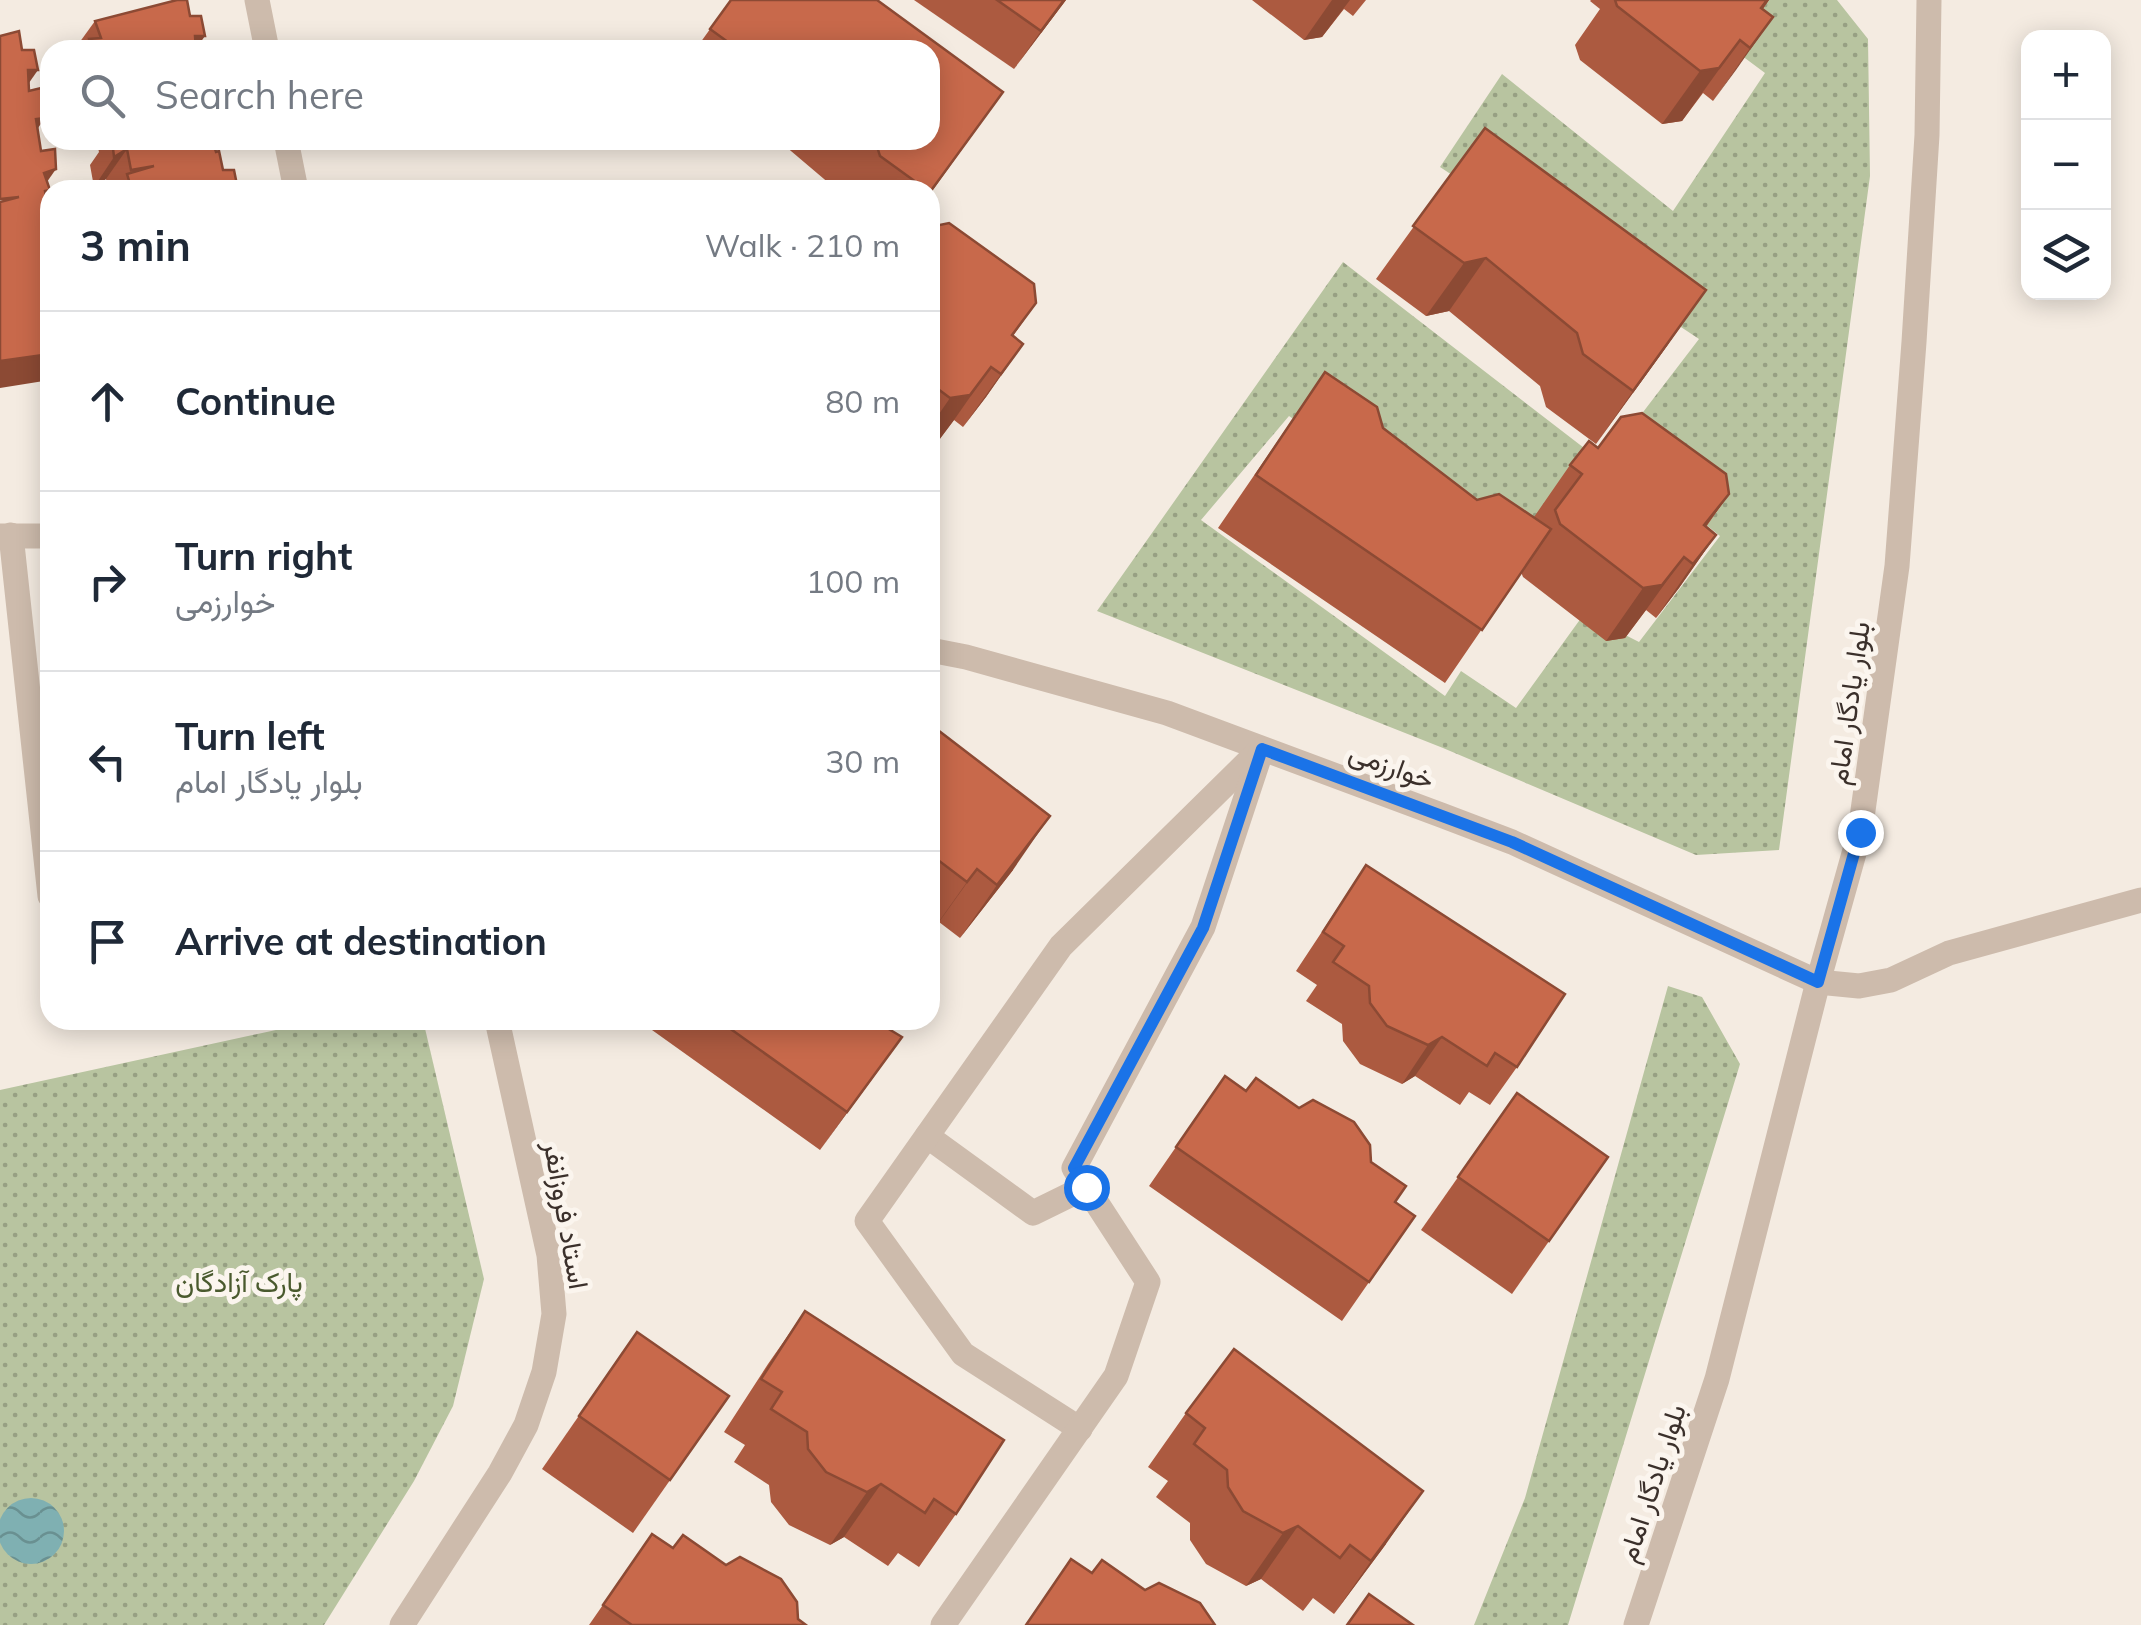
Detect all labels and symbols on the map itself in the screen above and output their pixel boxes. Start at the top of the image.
street label: بلوار یادگار امام [1819,619,1879,787]
street label: خوارزمی [1344,734,1439,797]
route end [1838,810,1884,856]
street label: استاد فروزانفر [536,1137,597,1292]
route start [1064,1165,1110,1211]
park label: پارک آزادگان [175,1264,303,1301]
street label: بلوار یادگار امام [1609,1400,1695,1567]

